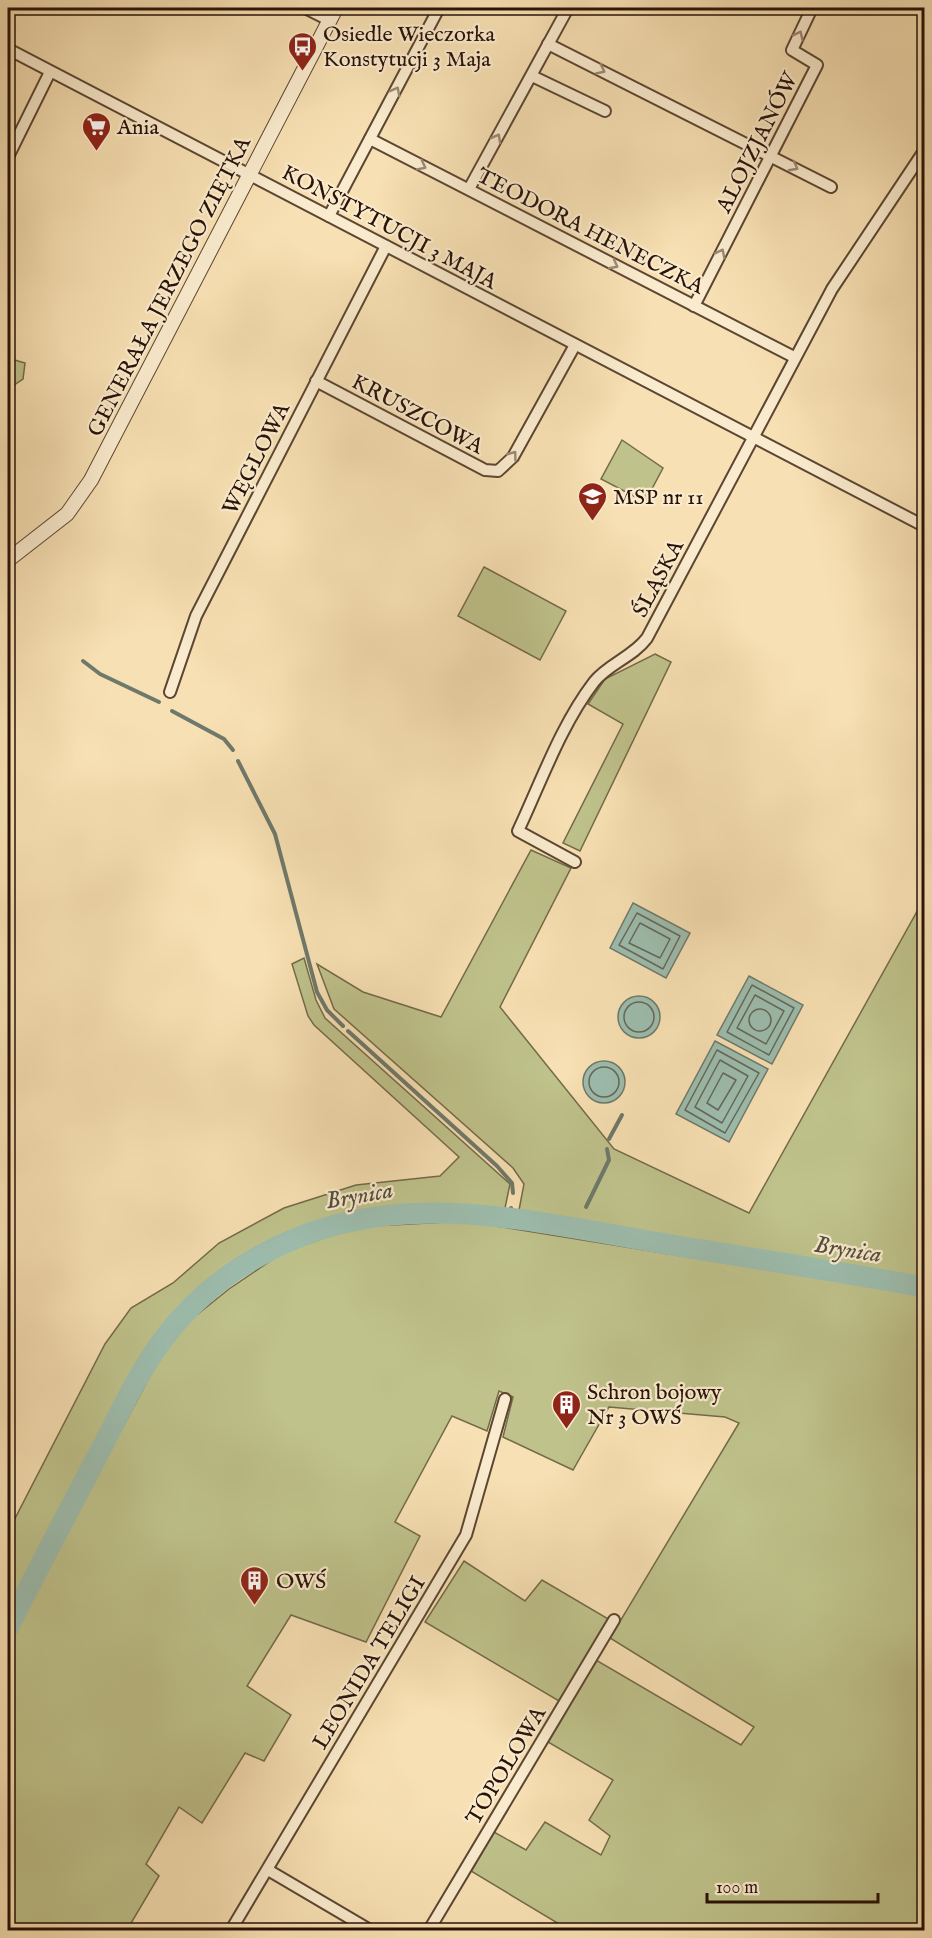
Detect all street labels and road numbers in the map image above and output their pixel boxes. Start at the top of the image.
street label: ALOJZJANÓW [710,67,806,219]
street label: GENERAŁA JERZEGO ZIĘTKA [82,131,258,442]
street label: KONSTYTUCJI 3 MAJA [277,159,503,297]
street label: TEODORA HENECZKA [472,162,710,302]
street label: KRUSZCOWA [346,368,489,462]
street label: WĘGLOWA [217,397,298,520]
street label: ŚLĄSKA [627,534,691,623]
street label: LEONIDA TELIGI [307,1571,433,1755]
street label: TOPOLOWA [460,1701,554,1830]

